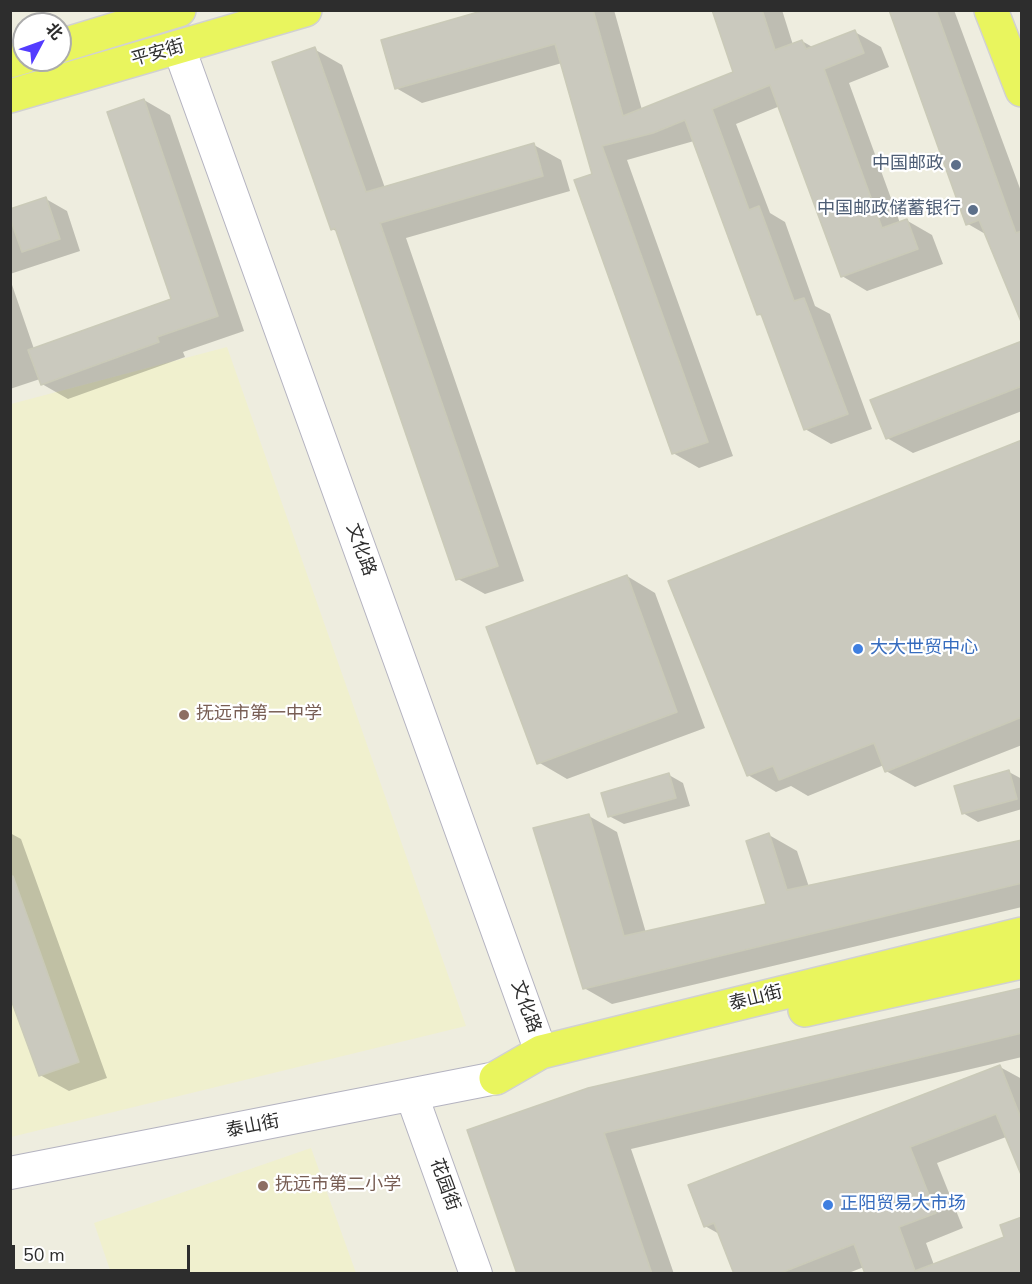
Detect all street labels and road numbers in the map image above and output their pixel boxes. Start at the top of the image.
street label: 平安街 [129,36,187,72]
street label: 文化路 [341,521,379,579]
street label: 文化路 [506,978,544,1036]
street label: 泰山街 [727,982,785,1016]
street label: 泰山街 [224,1111,282,1143]
street label: 花园街 [425,1156,463,1214]

